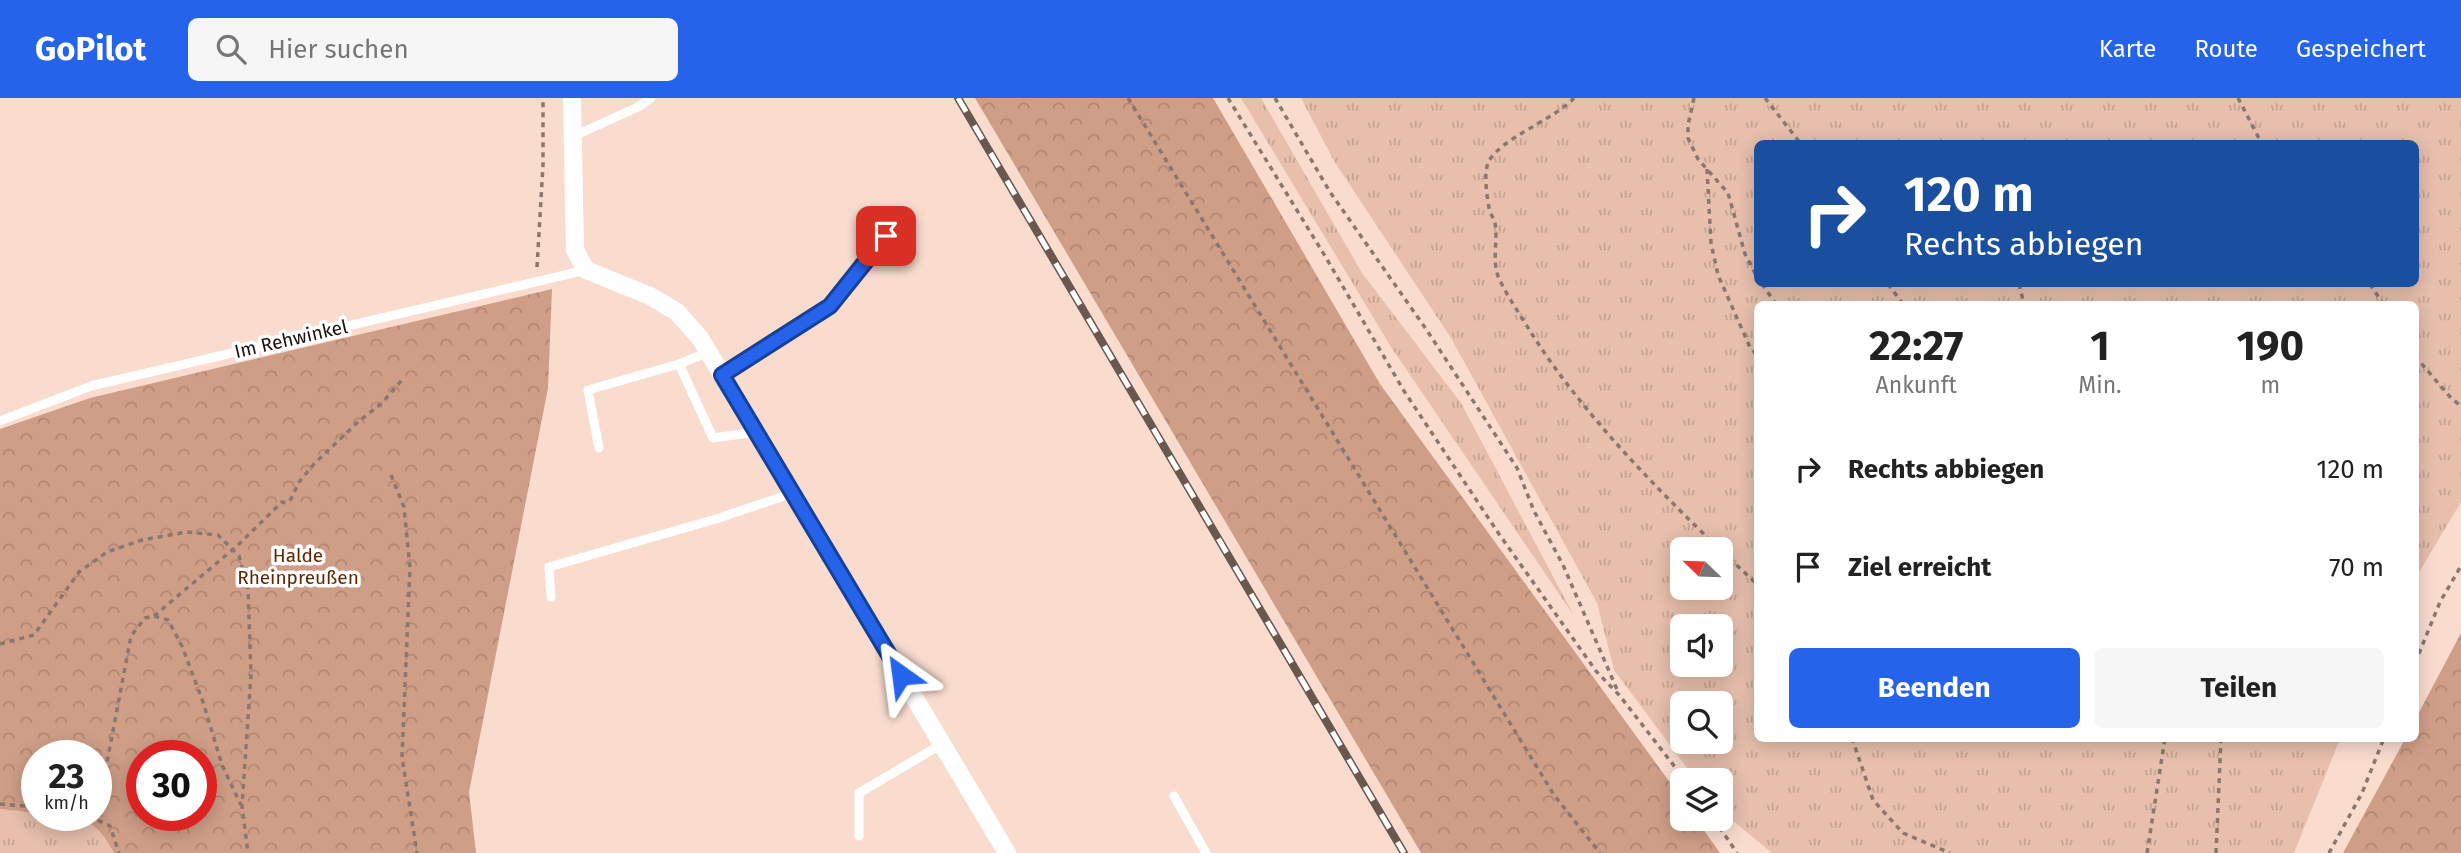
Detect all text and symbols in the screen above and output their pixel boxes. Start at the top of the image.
search box [188,18,678,81]
text: GoPilot [35,29,146,69]
icon: search [212,30,250,68]
text: Hier suchen [268,34,409,65]
text: Karte [2099,35,2156,63]
text: Route [2194,35,2258,63]
text: Gespeichert [2296,35,2426,63]
text: 120 m [1904,165,2034,224]
icon: right [1789,168,1880,259]
pin [856,206,916,266]
icon: arrive [867,217,905,255]
text: Rechts abbiegen [1904,225,2144,263]
street label: Im Rehwinkel [232,315,350,363]
text: 22:27 [1869,321,1963,371]
text: 1 [2090,321,2110,371]
text: 190 [2237,321,2304,371]
text: Ankunft [1876,371,1957,399]
text: Min. [2078,371,2122,399]
text: m [2260,371,2280,399]
icon: right [1789,450,1827,488]
text: Rechts abbiegen [1848,454,2044,485]
text: 120 m [2316,454,2384,485]
north arrow [1670,537,1732,600]
map controls [1670,537,1733,831]
park label: Halde Rheinpreußen [237,544,359,589]
icon: arrive [1789,548,1827,586]
text: Ziel erreicht [1848,552,1991,583]
text: 70 m [2329,552,2384,583]
button: sound [1670,614,1733,677]
position arrow [864,638,938,712]
button: Beenden [1789,648,2080,728]
button: Teilen [2094,648,2384,728]
button: search [1670,691,1733,754]
speed limit sign: 30 [126,740,217,831]
text: 23 [48,755,85,797]
button: layers [1670,768,1733,831]
text: km/h [44,792,89,814]

